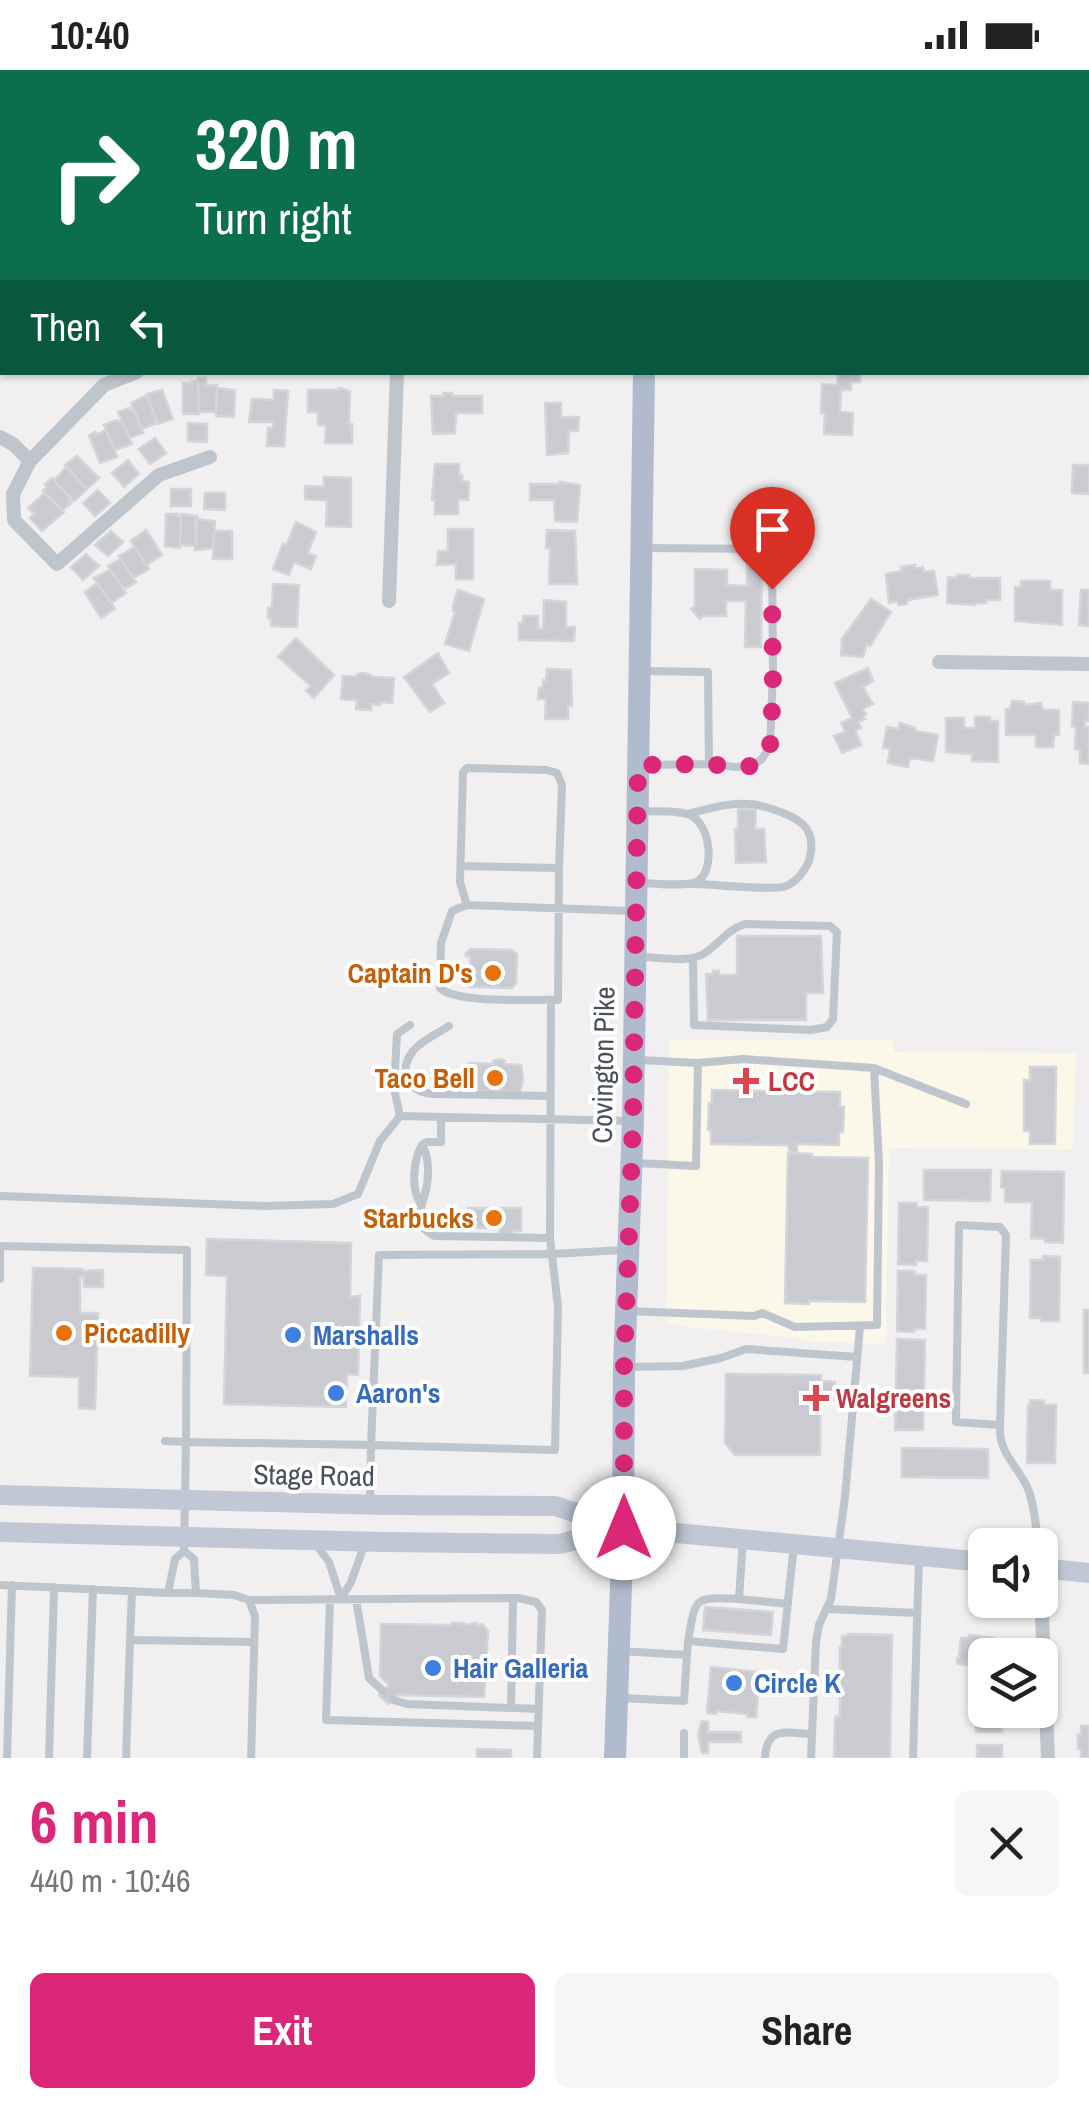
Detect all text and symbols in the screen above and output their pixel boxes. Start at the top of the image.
text: 10:40 [50,10,130,61]
text: 320 m [195,97,358,191]
icon: right [30,110,160,240]
text: Turn right [195,187,352,248]
icon: left [121,300,176,355]
text: Then [30,302,101,353]
pin [730,487,815,590]
icon: arrive [745,502,800,557]
place label: Captain D's [348,954,473,992]
marker: Captain D's [482,962,504,984]
street label: Covington Pike [583,986,623,1144]
place label: Taco Bell [375,1059,475,1097]
place label: LCC [768,1062,815,1100]
marker: Taco Bell [484,1067,506,1089]
marker: LCC [733,1068,759,1094]
place label: Starbucks [363,1199,474,1237]
marker: Starbucks [483,1207,505,1229]
place label: Piccadilly [84,1314,190,1352]
place label: Marshalls [313,1316,419,1354]
marker: Piccadilly [53,1322,75,1344]
marker: Marshalls [282,1324,304,1346]
place label: Aaron's [356,1374,441,1412]
place label: Walgreens [836,1379,951,1417]
marker: Aaron's [325,1382,347,1404]
marker: Walgreens [805,1387,827,1409]
street label: Stage Road [253,1455,375,1495]
position arrow [572,1476,676,1580]
map controls [968,1528,1058,1728]
button: sound [968,1528,1058,1618]
button: layers [968,1638,1058,1728]
place label: Hair Galleria [453,1649,589,1687]
marker: Hair Galleria [422,1657,444,1679]
place label: Circle K [754,1664,841,1702]
marker: Circle K [723,1672,745,1694]
text: 6 min [30,1781,159,1862]
button: close [954,1791,1059,1896]
text: 440 m · 10:46 [30,1859,190,1902]
button: Exit [30,1973,535,2088]
button: Share [555,1973,1059,2088]

